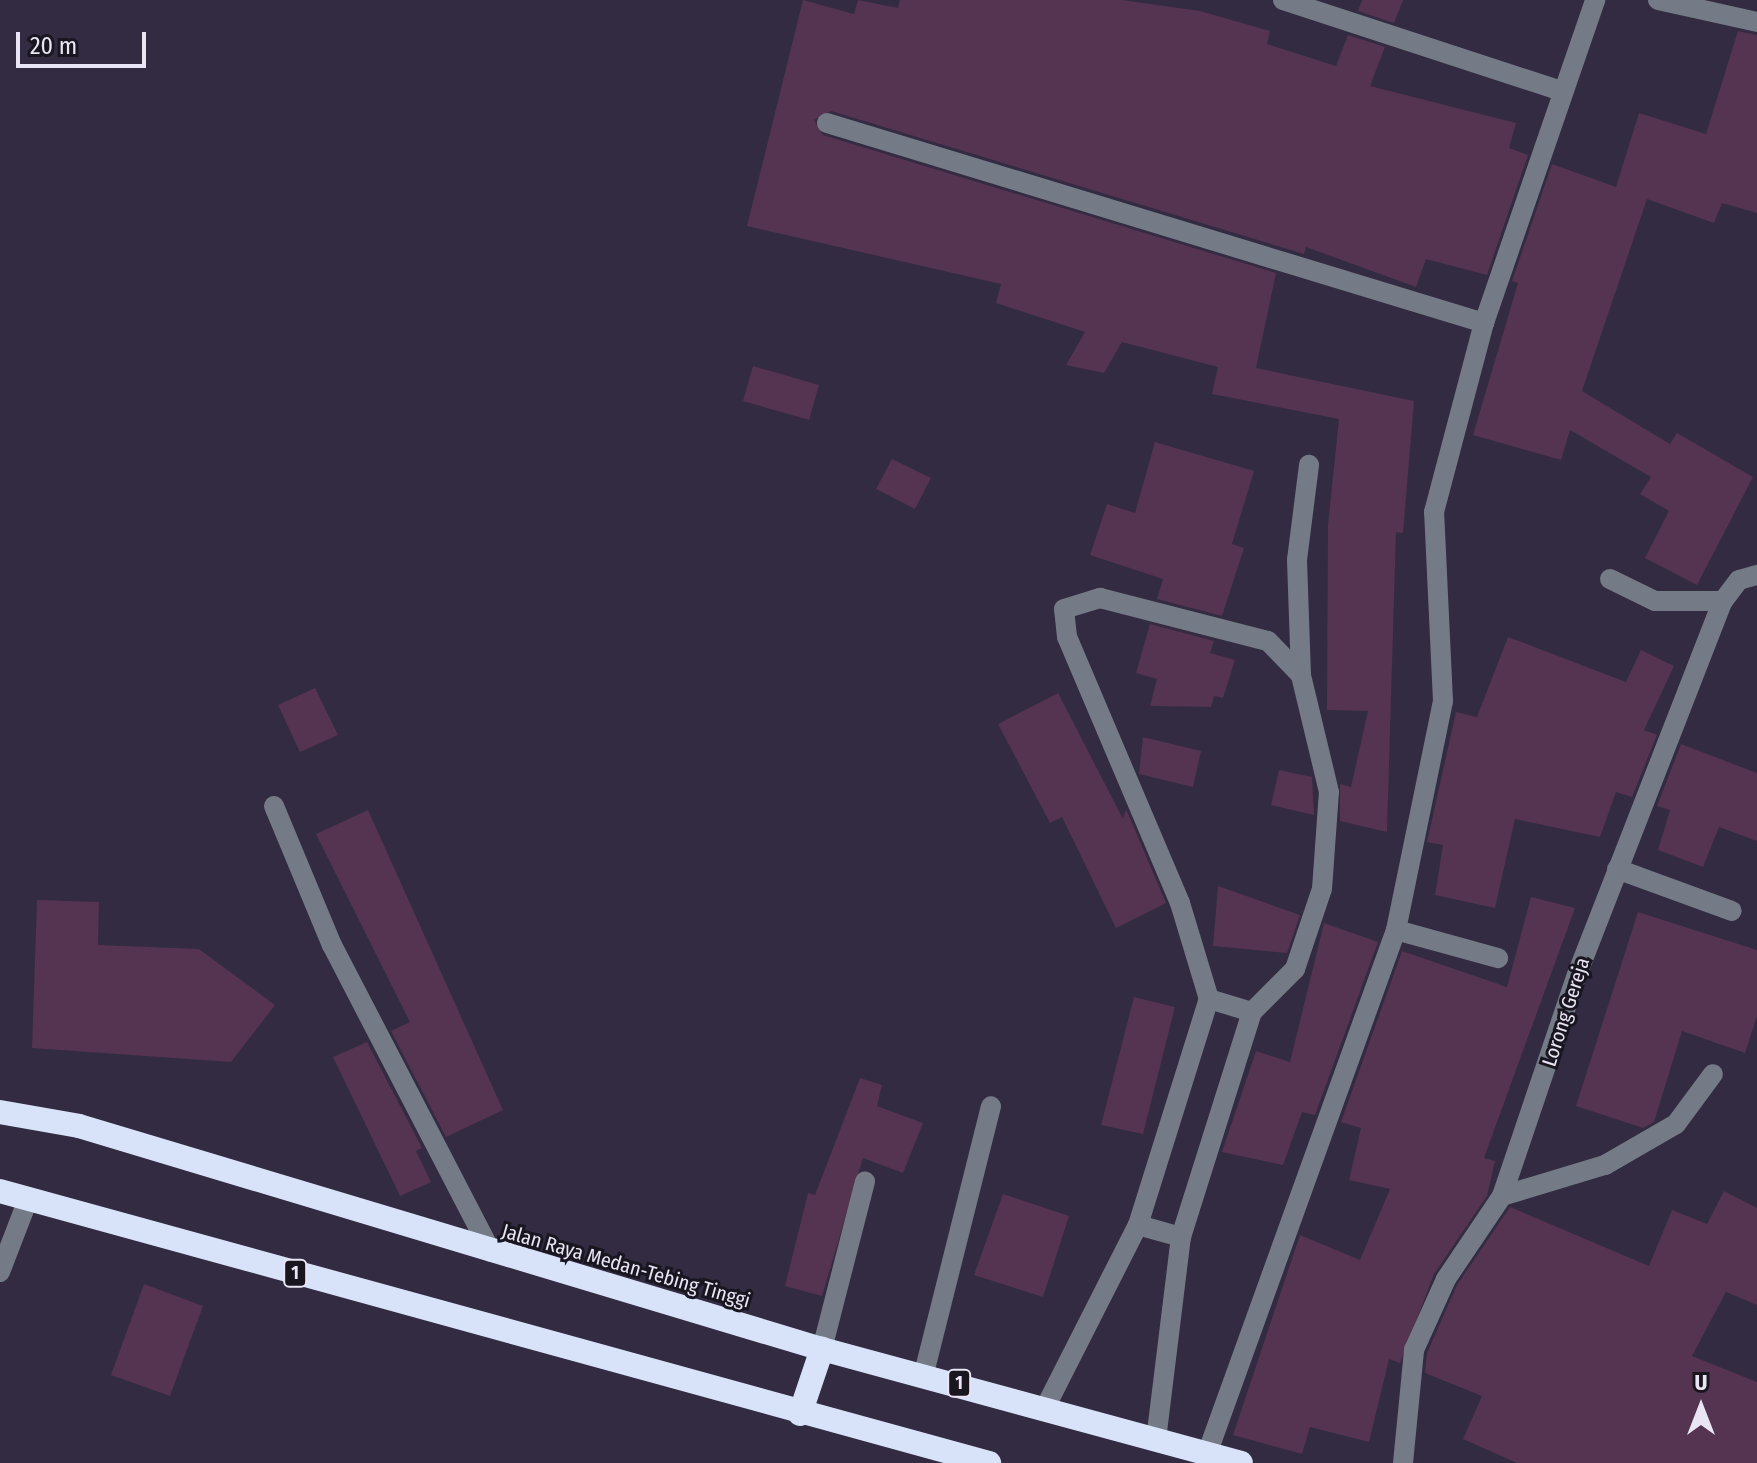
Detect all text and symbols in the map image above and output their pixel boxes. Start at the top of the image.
scale bar [20,16,150,66]
text: 20 m [30,32,77,60]
street label: Lorong Gereja [1537,955,1595,1069]
street label: Jalan Raya Medan-Tebing Tinggi [499,1219,753,1313]
road number: 1 [283,1259,307,1287]
north arrow [1661,1367,1741,1447]
road number: 1 [947,1369,971,1397]
text: U [1695,1369,1707,1396]

